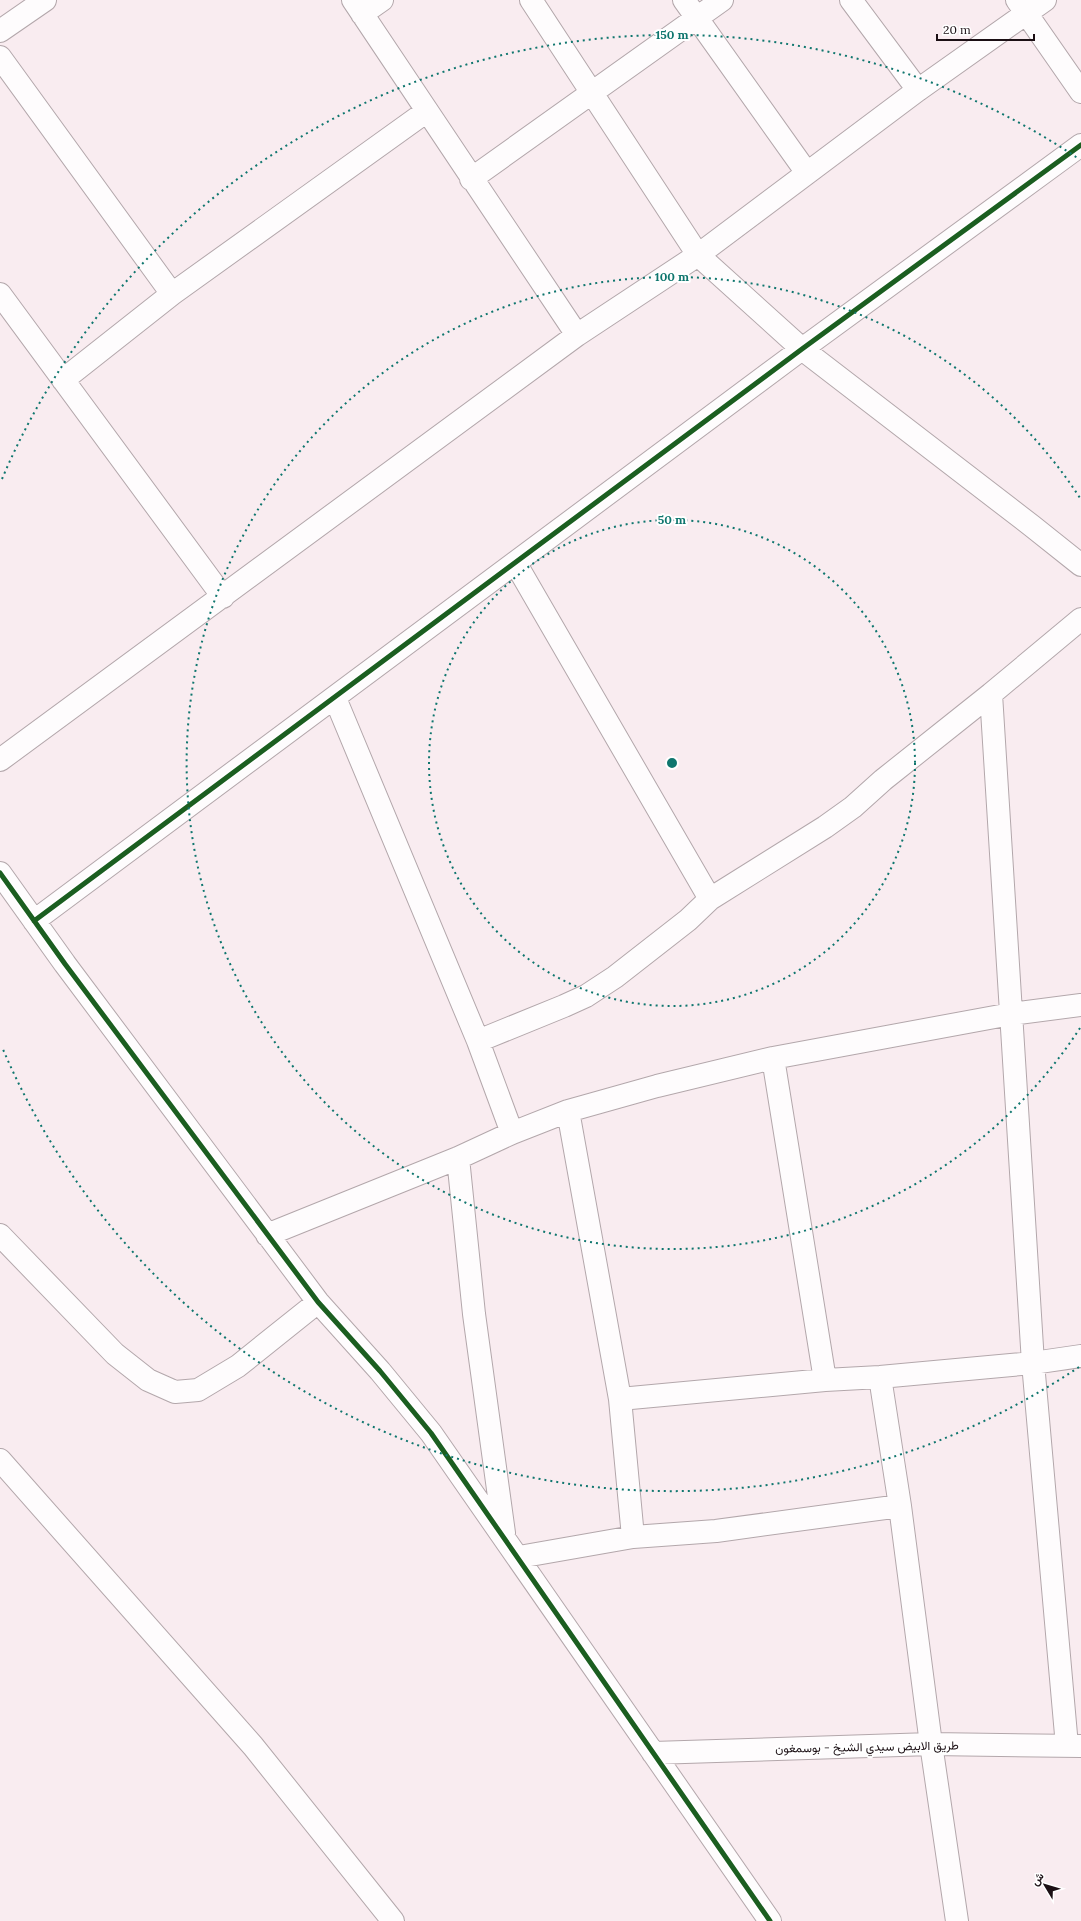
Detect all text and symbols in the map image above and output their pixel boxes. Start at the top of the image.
scale bar [937,16,1034,42]
text: 20 m [943,22,971,37]
text: 150 m [655,27,689,42]
text: 100 m [655,269,689,284]
text: 50 m [658,512,686,527]
centre of rings [665,756,679,770]
street label: طريق الابيض سيدي الشيخ - بوسمغون [775,1737,959,1759]
north arrow [1025,1865,1065,1905]
text: ش [1028,1869,1047,1888]

